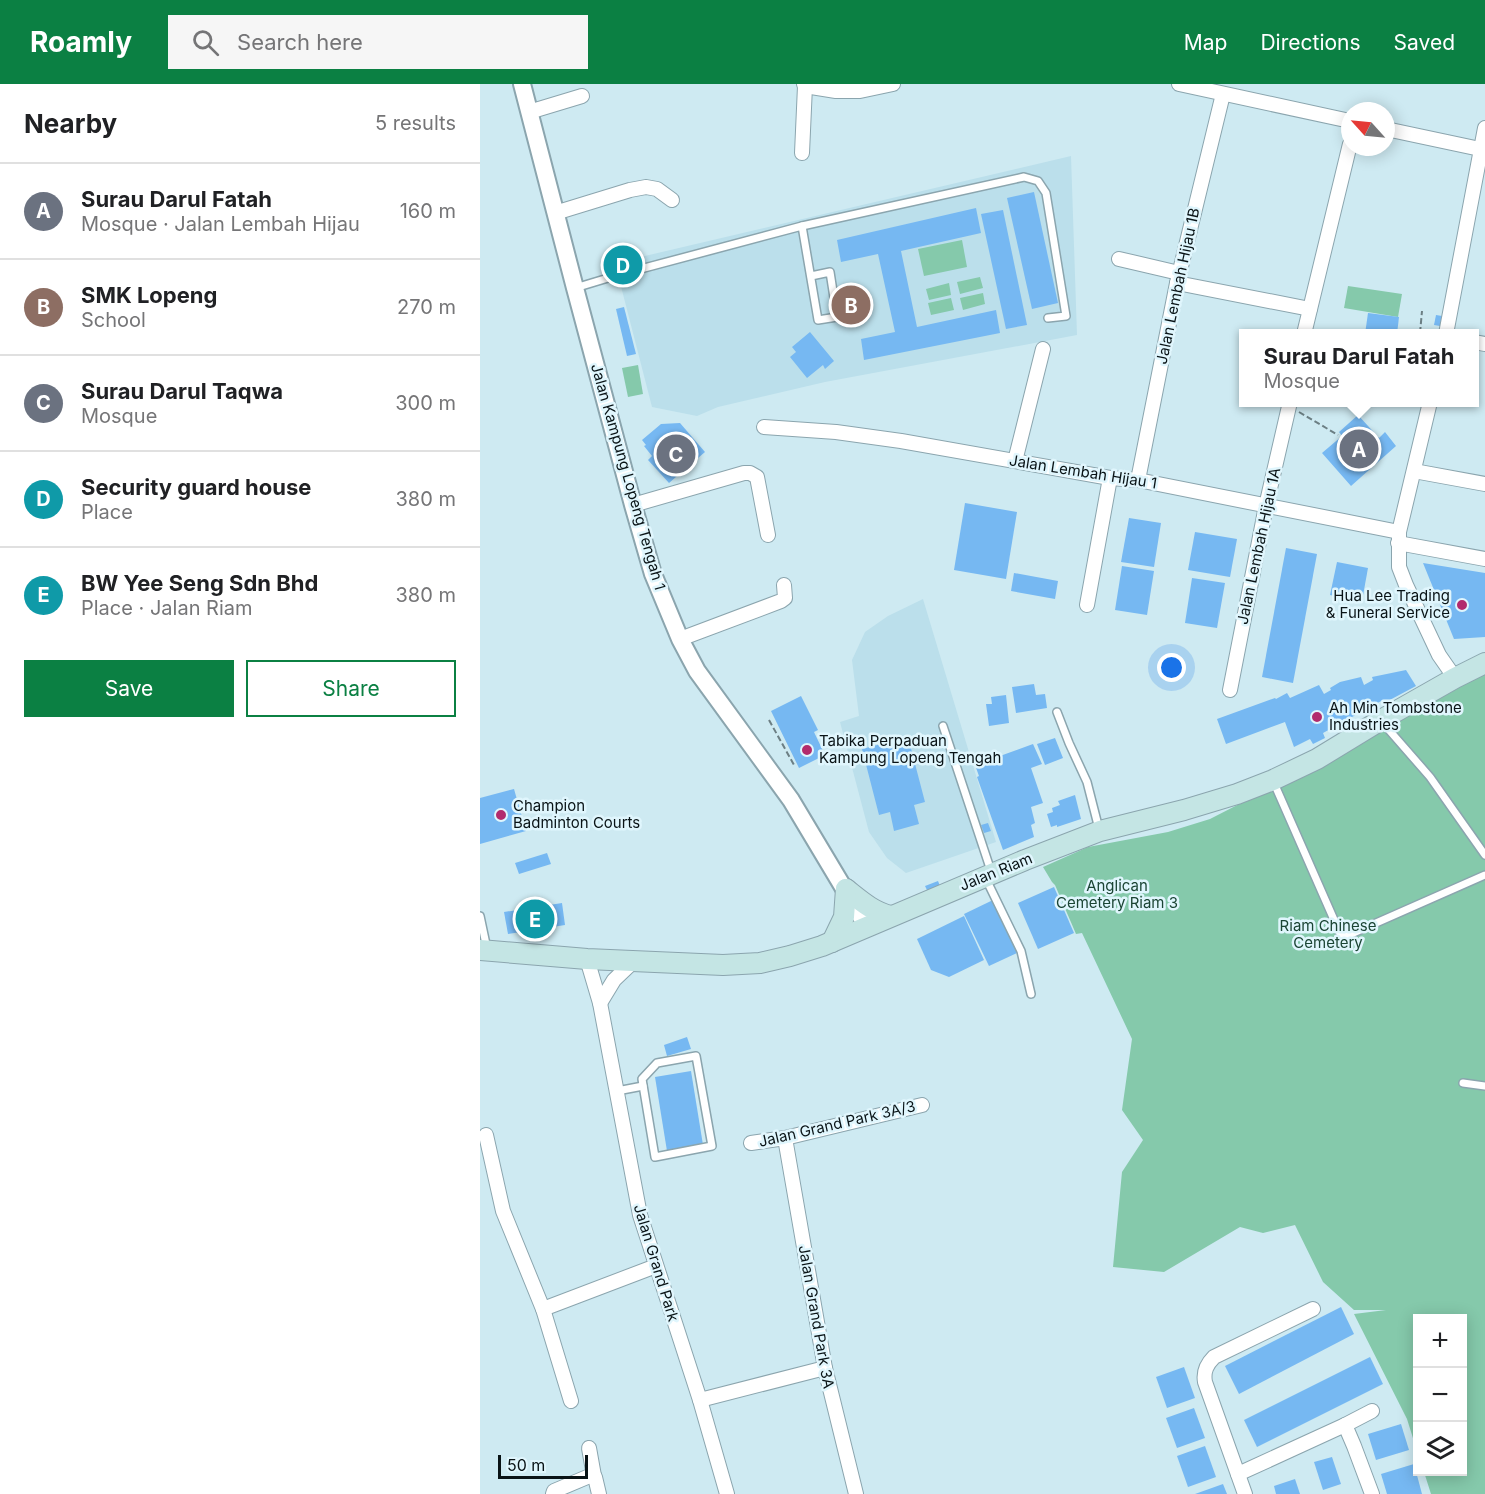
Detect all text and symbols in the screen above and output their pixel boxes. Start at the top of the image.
search box [168,15,588,69]
text: Roamly [30,25,132,59]
icon: search [189,26,222,59]
text: Search here [237,29,363,55]
text: Map [1184,30,1227,55]
text: Directions [1260,30,1361,55]
text: Saved [1394,30,1455,55]
north arrow [1341,102,1395,156]
text: Nearby [24,108,117,139]
text: 5 results [375,111,456,135]
text: Surau Darul Fatah [81,186,272,212]
text: A [36,199,51,223]
text: 160 m [400,199,456,223]
street label: Jalan Lembah Hijau 1B [1152,206,1203,366]
text: Mosque · Jalan Lembah Hijau [81,212,360,236]
pin: D [604,242,642,288]
text: SMK Lopeng [81,282,217,308]
pin: B [832,282,871,328]
text: B [37,295,50,319]
text: 270 m [397,295,456,319]
text: School [81,308,146,332]
popup [1239,329,1479,407]
text: Surau Darul Fatah [1264,343,1454,369]
street label: Jalan Kampung Lopeng Tengah 1 [587,361,670,592]
text: Mosque [1264,369,1340,393]
text: Surau Darul Taqwa [81,378,283,404]
text: C [36,391,51,415]
text: 300 m [395,391,456,415]
text: Mosque [81,404,157,428]
pin: A [1340,426,1378,472]
pin: C [656,432,696,476]
street label: Jalan Lembah Hijau 1 [1008,450,1158,493]
street label: Jalan Lembah Hijau 1A [1233,466,1284,626]
text: Security guard house [81,474,311,500]
text: D [36,487,51,511]
text: 380 m [396,487,456,511]
text: Place [81,500,133,524]
text: BW Yee Seng Sdn Bhd [81,570,318,596]
text: E [37,583,50,607]
text: 380 m [396,583,456,607]
place label: Hua Lee Trading & Funeral Service [1326,586,1450,622]
text: Place · Jalan Riam [81,596,253,620]
marker: Hua Lee Trading & Funeral Service [1455,598,1469,612]
your location [1157,653,1186,682]
button: Save [24,660,234,717]
button: Share [246,660,456,717]
place label: Ah Min Tombstone Industries [1329,698,1462,734]
marker: Ah Min Tombstone Industries [1310,710,1324,724]
place label: Tabika Perpaduan Kampung Lopeng Tengah [819,731,1001,767]
marker: Tabika Perpaduan Kampung Lopeng Tengah [800,743,814,757]
place label: Champion Badminton Courts [513,796,640,832]
marker: Champion Badminton Courts [494,808,508,822]
street label: Jalan Riam [957,848,1035,895]
park label: Anglican Cemetery Riam 3 [1056,876,1178,912]
pin: E [516,896,554,942]
park label: Riam Chinese Cemetery [1280,916,1376,952]
street label: Jalan Grand Park 3A/3 [757,1096,917,1151]
street label: Jalan Grand Park [630,1202,684,1325]
street label: Jalan Grand Park 3A [794,1244,838,1390]
map controls [1413,1314,1467,1476]
button: + [1413,1314,1467,1368]
button: − [1413,1368,1467,1422]
button: layers [1413,1422,1467,1476]
scale bar [498,1452,588,1480]
text: 50 m [507,1455,545,1475]

